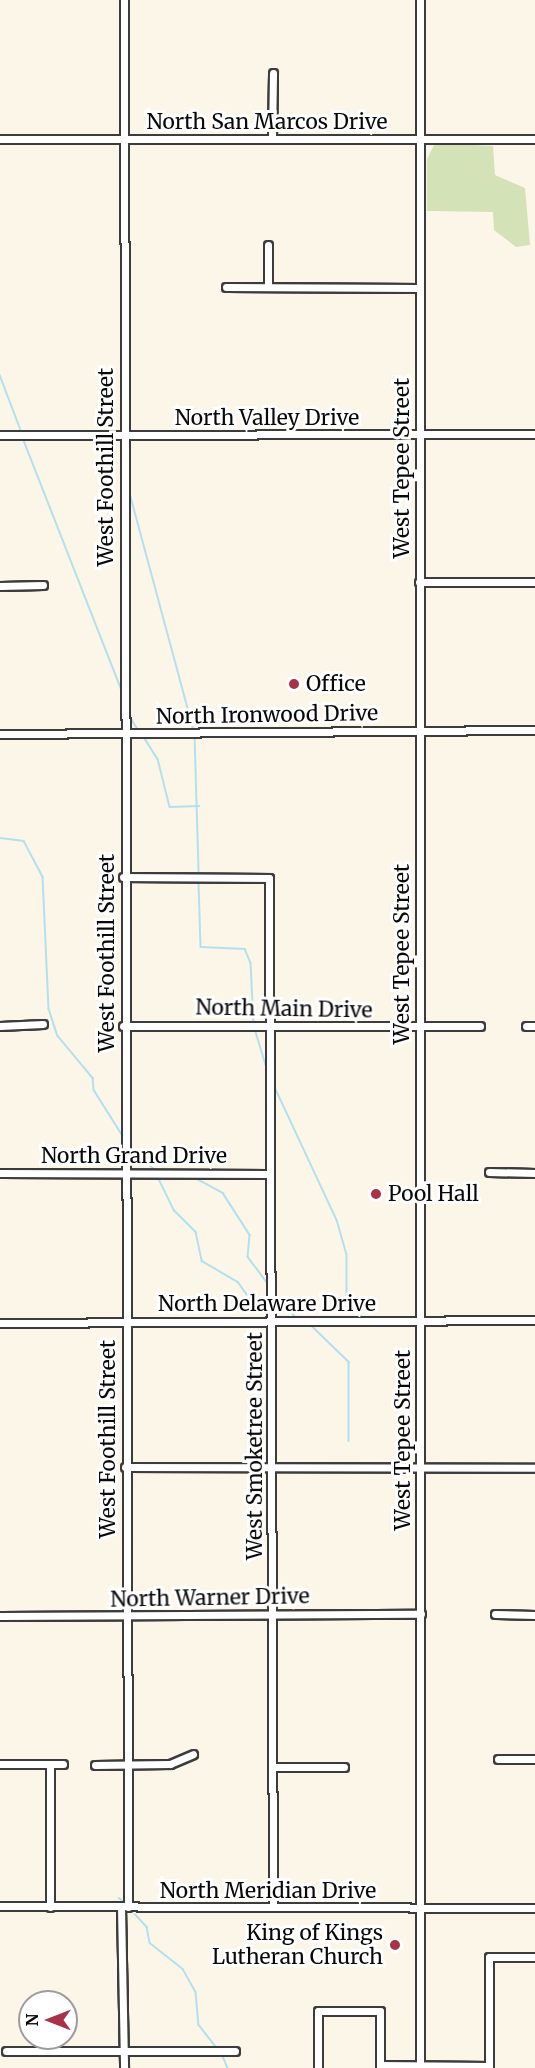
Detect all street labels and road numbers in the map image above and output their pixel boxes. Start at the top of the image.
street label: North San Marcos Drive [147,109,387,135]
street label: West Foothill Street [93,368,119,566]
street label: West Tepee Street [389,378,415,558]
street label: North Valley Drive [175,405,359,431]
street label: North Ironwood Drive [156,700,378,730]
street label: West Foothill Street [94,854,120,1052]
street label: West Tepee Street [389,864,415,1044]
street label: North Main Drive [195,995,373,1023]
street label: North Grand Drive [41,1143,227,1169]
street label: North Delaware Drive [158,1291,376,1317]
street label: West Smoketree Street [242,1332,268,1560]
street label: West Foothill Street [95,1340,121,1538]
street label: West Tepee Street [390,1350,416,1530]
street label: North Warner Drive [110,1584,310,1612]
street label: North Meridian Drive [160,1878,376,1904]

